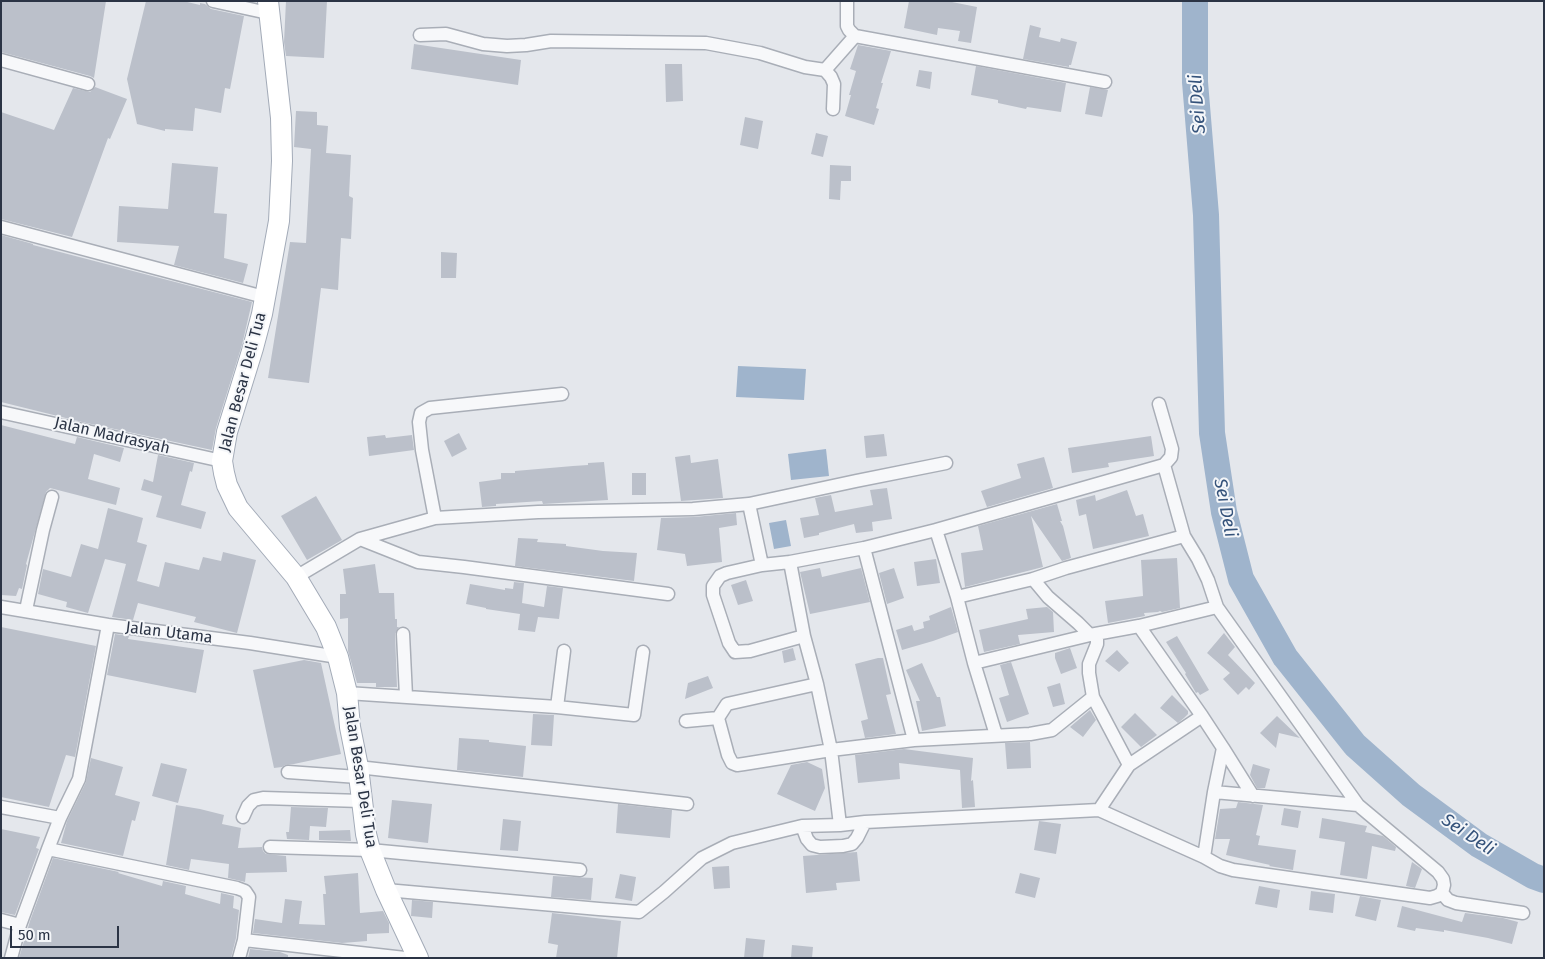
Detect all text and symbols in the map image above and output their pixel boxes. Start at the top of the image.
water label: Sei Deli [1185,73,1211,135]
street label: Jalan Besar Deli Tua [215,310,271,454]
street label: Jalan Madrasyah [52,413,172,459]
water label: Sei Deli [1209,477,1241,539]
street label: Jalan Utama [124,618,214,648]
street label: Jalan Besar Deli Tua [339,705,381,849]
water label: Sei Deli [1437,809,1499,861]
scale bar [12,916,121,948]
text: 50 m [18,926,51,944]

